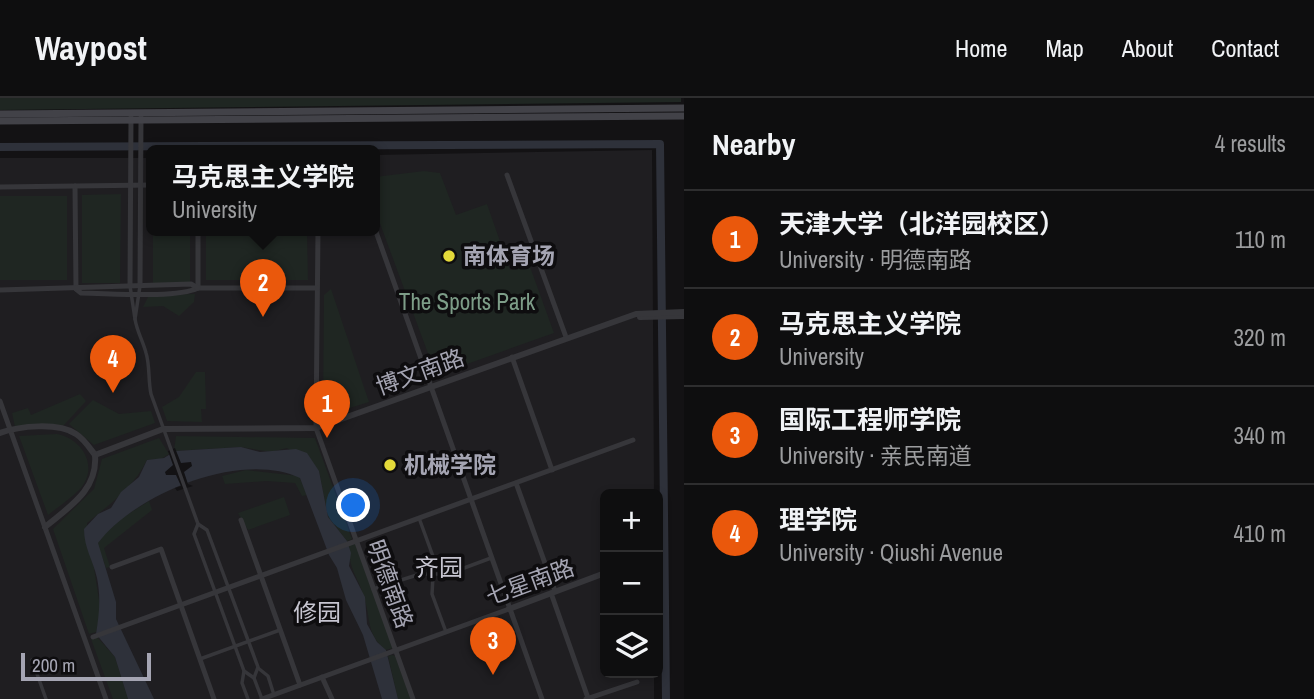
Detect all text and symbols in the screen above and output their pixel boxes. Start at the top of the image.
text: Waypost [35,26,147,70]
text: Home [955,32,1007,64]
text: Map [1045,32,1084,64]
text: About [1122,32,1173,64]
text: Contact [1211,32,1279,64]
text: Nearby [712,124,795,164]
text: 4 results [1215,128,1286,159]
popup [146,145,380,236]
text: 马克思主义学院 [172,159,354,194]
text: University [172,194,257,225]
text: 天津大学（北洋园校区） [779,206,1065,241]
text: 1 [730,224,740,255]
text: 110 m [1235,224,1286,255]
place label: 南体育场 [463,240,555,271]
text: University · 明德南路 [779,244,972,275]
marker: 南体育场 [441,248,457,264]
pin: 2 [240,259,286,317]
park label: The Sports Park [399,286,536,317]
text: 马克思主义学院 [779,306,961,341]
text: 2 [730,322,740,353]
text: 320 m [1234,322,1286,353]
pin: 4 [90,335,136,393]
street label: 博文南路 [371,341,468,402]
text: University [779,341,864,372]
pin: 1 [304,380,350,438]
text: 国际工程师学院 [779,402,961,437]
text: 3 [730,420,740,451]
text: 340 m [1234,420,1286,451]
text: University · 亲民南道 [779,440,972,471]
place label: 机械学院 [404,449,496,480]
marker: 机械学院 [382,457,398,473]
your location [336,488,370,522]
map controls [600,489,663,678]
button: + [600,489,663,552]
text: 理学院 [779,502,857,537]
text: 4 [730,518,740,549]
text: 410 m [1234,518,1286,549]
street label: 明德南路 [360,535,421,632]
text: University · Qiushi Avenue [779,537,1003,568]
district label: 齐园 [415,551,463,583]
street label: 七星南路 [481,551,578,612]
button: − [600,552,663,615]
district label: 修园 [293,596,341,628]
button: layers [600,615,663,678]
pin: 3 [470,617,516,675]
scale bar [21,650,150,682]
text: 200 m [32,652,75,678]

